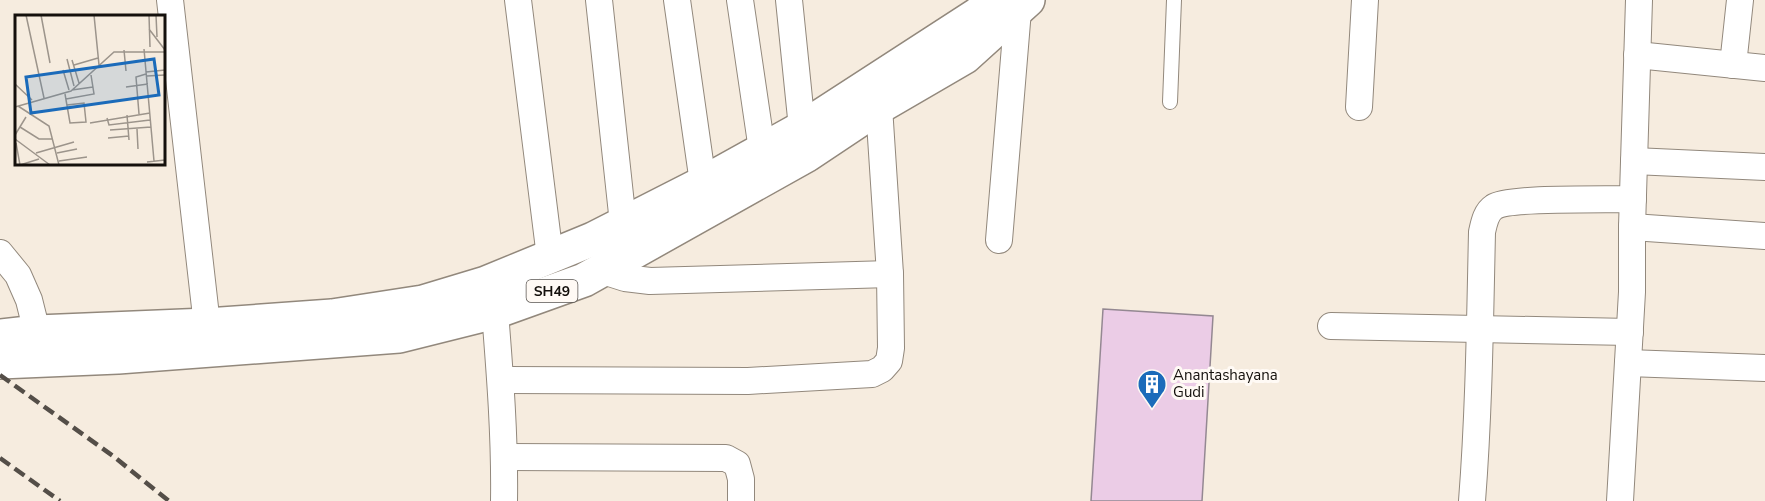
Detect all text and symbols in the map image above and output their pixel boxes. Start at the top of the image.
inset map [15,15,165,165]
road number: SH49 [526,280,578,302]
place label: Anantashayana Gudi [1173,365,1278,402]
building icon: Anantashayana Gudi [1136,368,1168,410]

